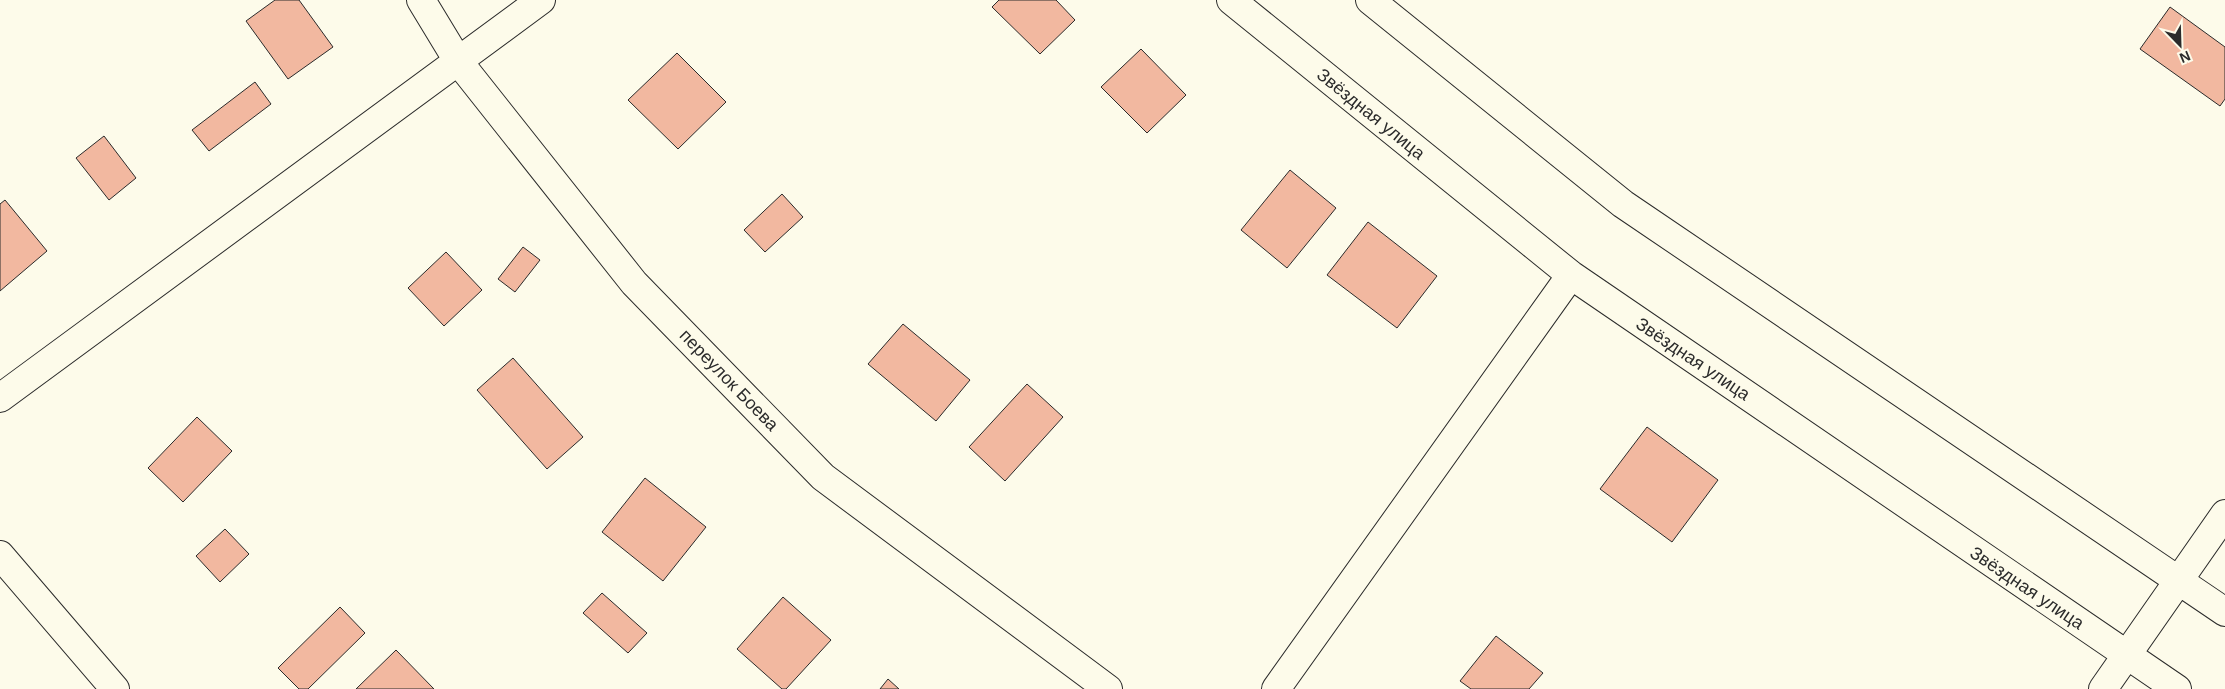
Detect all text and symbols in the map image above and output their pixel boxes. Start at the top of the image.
north arrow [2155,20,2205,70]
text: N [2177,48,2193,66]
street label: Звёздная улица [1313,64,1430,164]
street label: Звёздная улица [1632,314,1755,405]
street label: переулок Боева [676,325,783,435]
street label: Звёздная улица [1966,543,2089,634]

